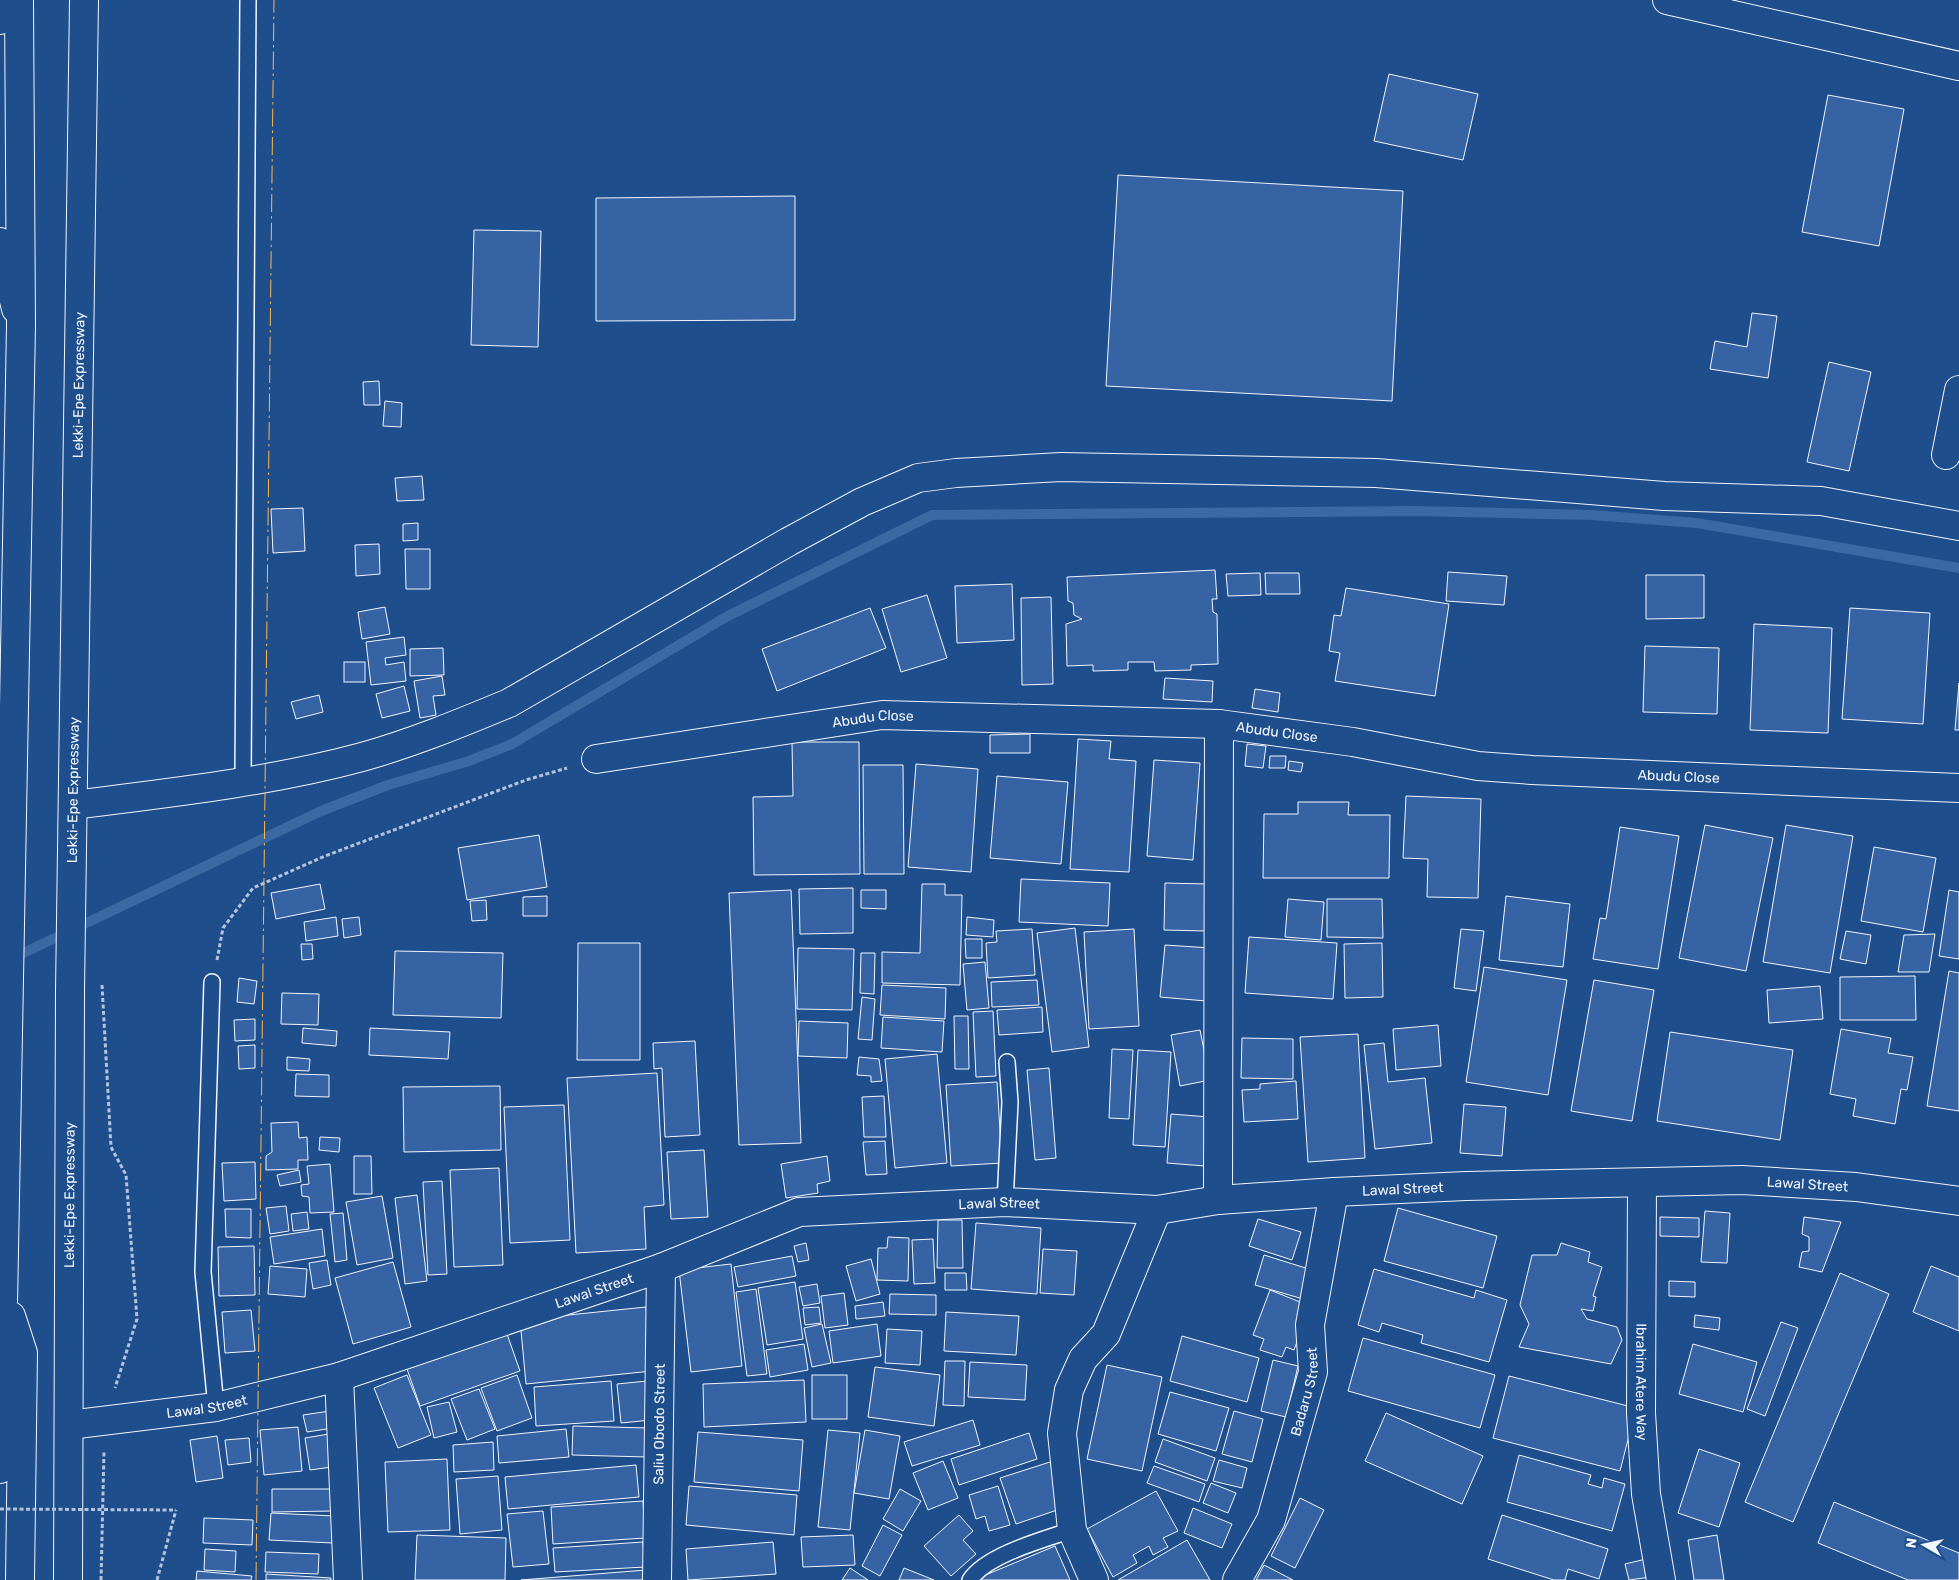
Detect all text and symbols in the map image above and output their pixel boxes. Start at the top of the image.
street label: Lekki-Epe Expressway [69,312,88,458]
street label: Abudu Close [831,706,914,731]
street label: Lekki-Epe Expressway [63,717,82,863]
street label: Abudu Close [1235,718,1319,746]
street label: Abudu Close [1637,766,1720,786]
street label: Lekki-Epe Expressway [61,1122,78,1268]
street label: Lawal Street [1766,1173,1849,1195]
street label: Lawal Street [1362,1179,1445,1199]
street label: Lawal Street [958,1193,1041,1213]
street label: Lawal Street [553,1269,636,1312]
street label: Ibrahim Atere Way [1632,1323,1651,1441]
street label: Badaru Street [1287,1346,1322,1438]
street label: Saliu Obodo Street [650,1363,668,1485]
street label: Lawal Street [165,1391,249,1422]
north arrow [1899,1520,1949,1570]
text: N [1902,1537,1921,1549]

